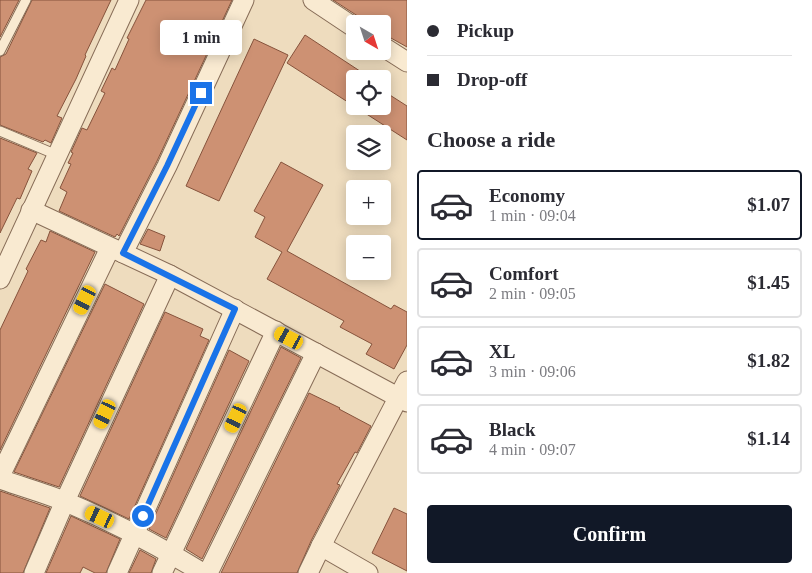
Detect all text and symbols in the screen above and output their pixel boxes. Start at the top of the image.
north arrow [346,15,391,60]
map controls [346,15,391,280]
text: Pickup [457,20,514,41]
callout: 1 min [160,21,242,56]
text: 1 min [182,29,220,46]
text: Drop-off [457,69,527,90]
button: locate [346,70,391,115]
route end [190,82,212,104]
button: layers [346,125,391,170]
text: Choose a ride [427,127,555,152]
button: + [346,180,391,225]
icon: car [429,183,474,228]
text: Economy [489,185,565,206]
text: $1.07 [747,194,790,215]
text: 1 min · 09:04 [489,207,576,224]
button: − [346,235,391,280]
icon: car [429,261,474,306]
text: Comfort [489,263,559,284]
text: $1.45 [747,272,790,293]
car [71,283,98,317]
text: 2 min · 09:05 [489,285,576,302]
car [272,324,305,352]
icon: car [429,339,474,384]
text: XL [489,341,515,362]
text: $1.82 [747,350,790,371]
text: 3 min · 09:06 [489,363,576,380]
car [91,397,118,431]
car [222,401,249,435]
icon: car [429,417,474,462]
text: Black [489,419,535,440]
text: $1.14 [747,428,790,449]
text: 4 min · 09:07 [489,441,576,458]
car [83,504,116,530]
route start [132,505,154,527]
button: Confirm [427,505,792,563]

